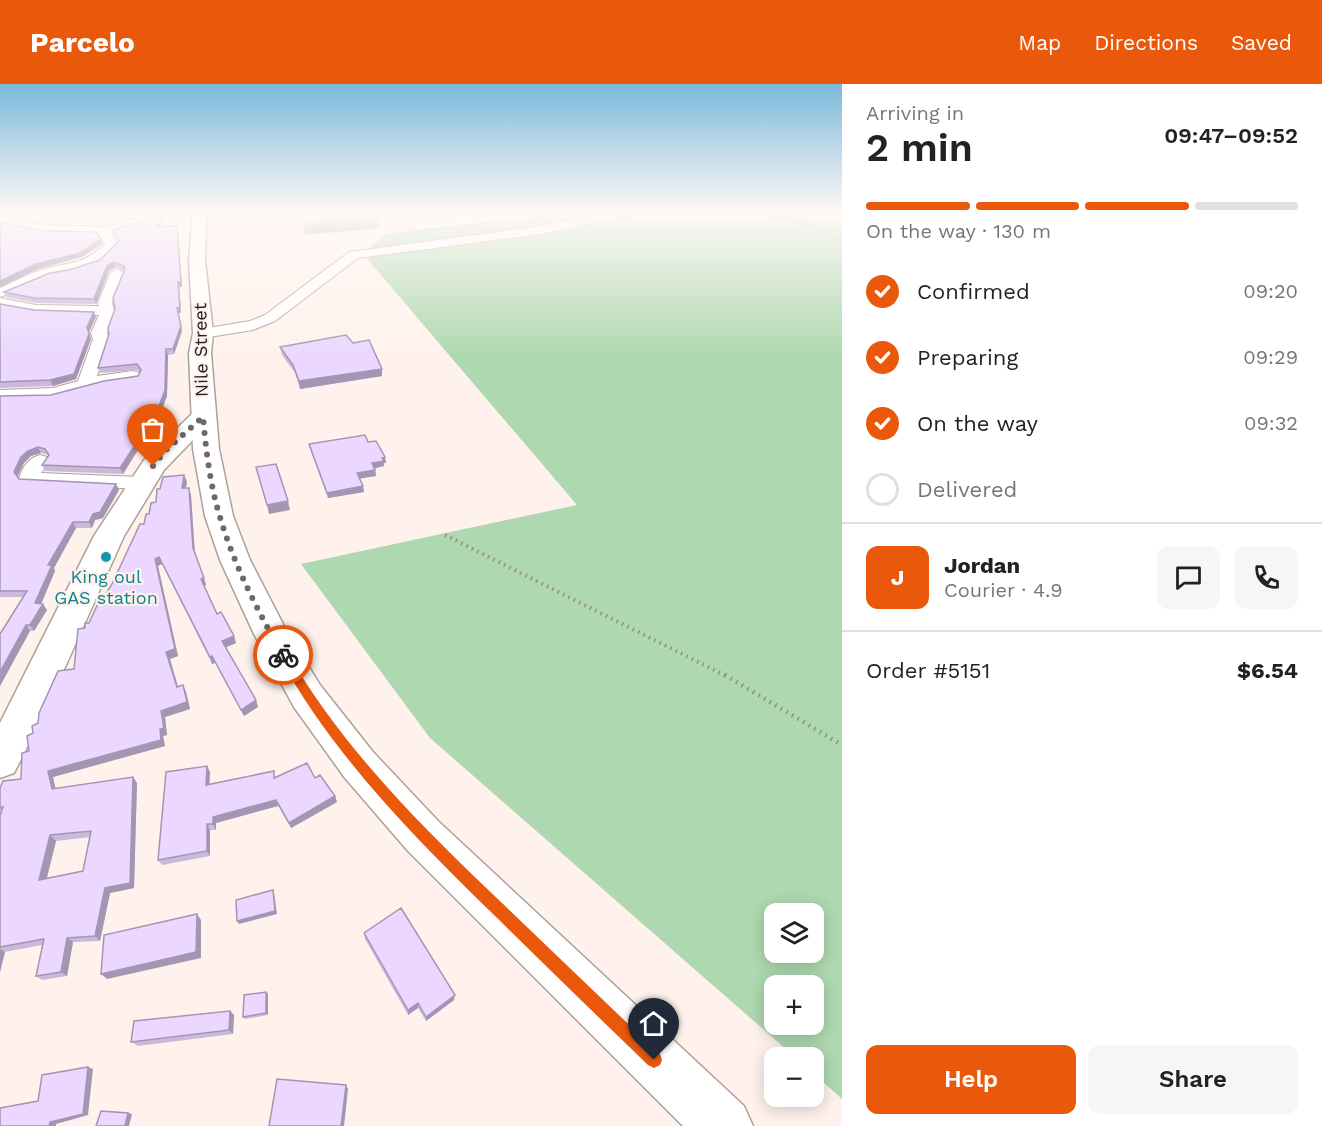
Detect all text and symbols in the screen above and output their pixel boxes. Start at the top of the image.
text: Parcelo [30,26,135,59]
text: Map [1018,30,1061,55]
text: Directions [1094,30,1198,55]
text: Saved [1231,30,1292,55]
text: Arriving in [866,101,964,125]
text: 09:47–09:52 [1164,123,1298,148]
text: 2 min [866,125,973,170]
text: On the way · 130 m [866,219,1051,243]
icon: check [866,275,899,308]
text: Confirmed [917,279,1030,304]
text: 09:20 [1243,279,1298,303]
street label: Nile Street [189,302,212,397]
icon: check [866,341,899,374]
text: Preparing [917,345,1018,370]
text: 09:29 [1243,345,1298,369]
pin [127,404,178,466]
icon: check [866,407,899,440]
text: On the way [917,411,1038,436]
text: 09:32 [1244,411,1298,435]
icon: bag [136,413,169,446]
text: Delivered [917,477,1017,502]
button: chat [1157,546,1220,609]
button: phone [1235,546,1298,609]
marker: King oul GAS station [99,550,113,564]
text: Jordan [944,553,1020,578]
text: J [891,565,904,590]
place label: King oul GAS station [54,566,158,608]
text: Courier · 4.9 [944,578,1063,602]
courier [253,625,313,685]
icon: bike [267,639,300,672]
text: Order #5151 [866,658,990,683]
text: $6.54 [1237,658,1298,683]
map controls [764,903,824,1107]
button: layers [764,903,824,963]
button: + [764,975,824,1035]
pin [628,998,679,1060]
icon: home [637,1007,670,1040]
button: Help [866,1045,1076,1114]
button: Share [1088,1045,1298,1114]
button: − [764,1047,824,1107]

